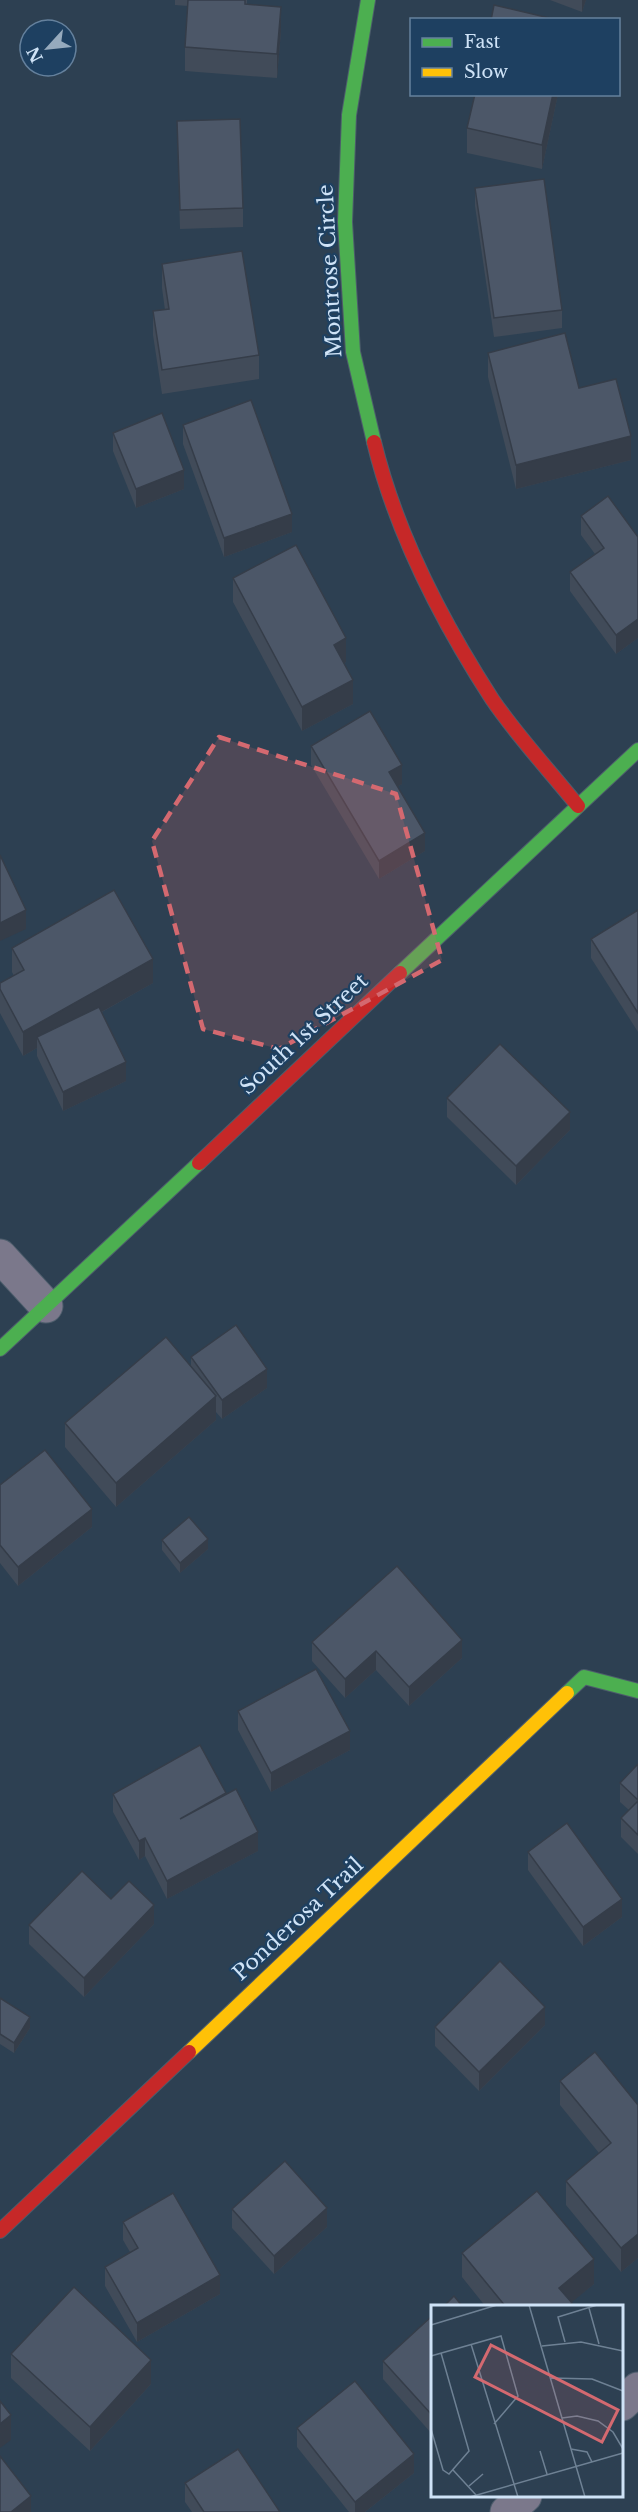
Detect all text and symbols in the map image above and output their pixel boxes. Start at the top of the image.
north arrow [18,18,78,78]
legend [410,18,620,96]
text: Fast [464,31,501,53]
text: N [22,44,47,66]
text: Slow [464,61,509,83]
street label: Montrose Circle [312,184,348,358]
street label: South 1st Street [235,968,374,1100]
street label: Ponderosa Trail [227,1852,369,1986]
inset map [431,2305,623,2497]

